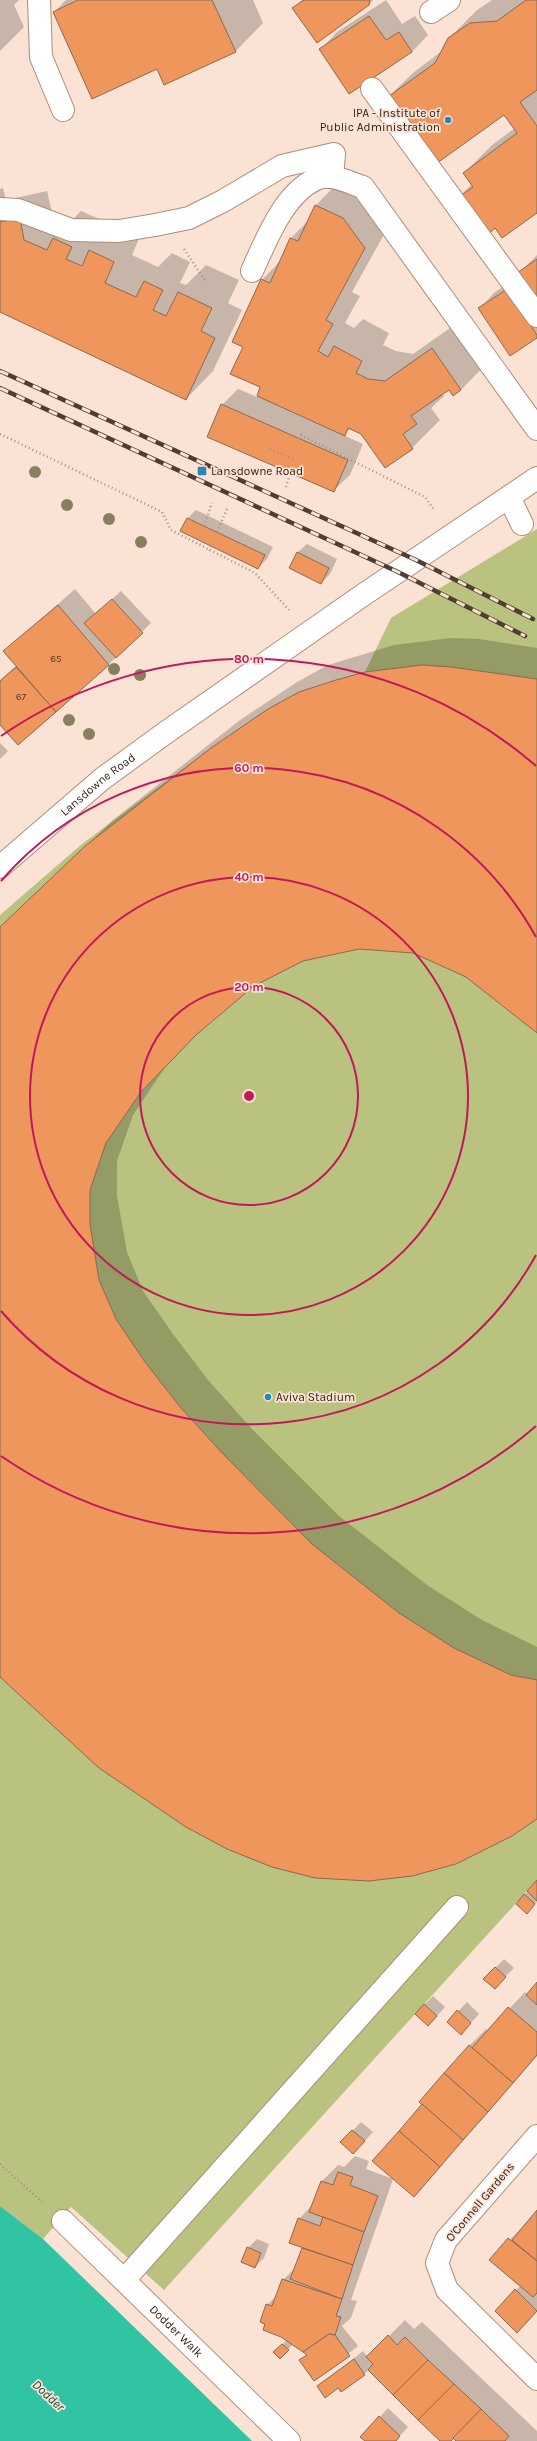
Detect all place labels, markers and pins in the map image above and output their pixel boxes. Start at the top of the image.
place label: IPA - Institute of Public Administration [320,106,441,134]
marker: IPA - Institute of Public Administration [443,115,453,125]
place label: Lansdowne Road [211,464,303,478]
marker: Lansdowne Road [196,465,208,477]
centre of rings [242,1089,256,1103]
place label: Aviva Stadium [276,1390,355,1404]
marker: Aviva Stadium [263,1392,273,1402]

